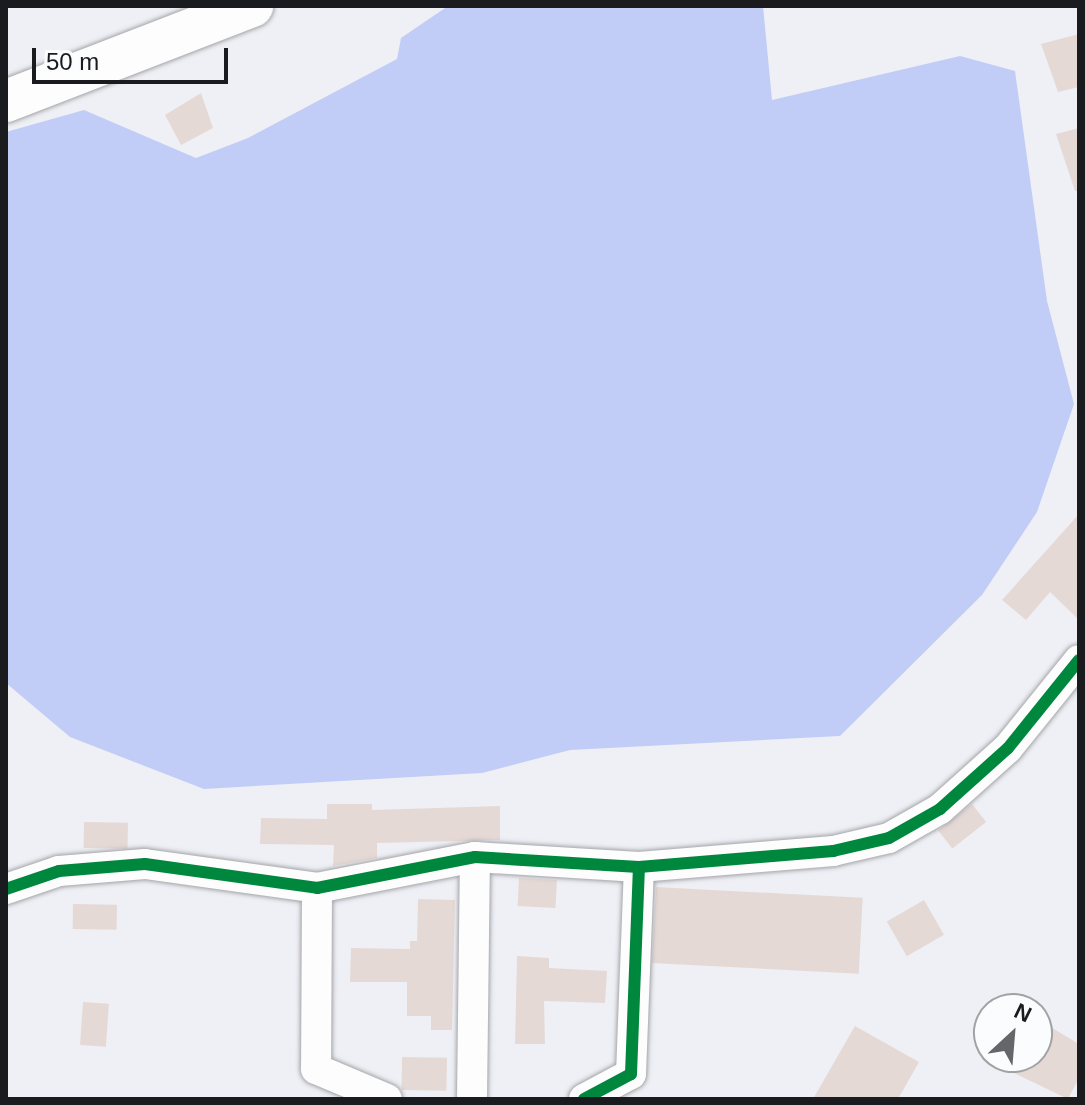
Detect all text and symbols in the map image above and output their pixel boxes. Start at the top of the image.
scale bar [36,32,232,82]
text: 50 m [46,48,99,75]
north arrow [973,993,1053,1073]
text: N [1010,998,1035,1027]

